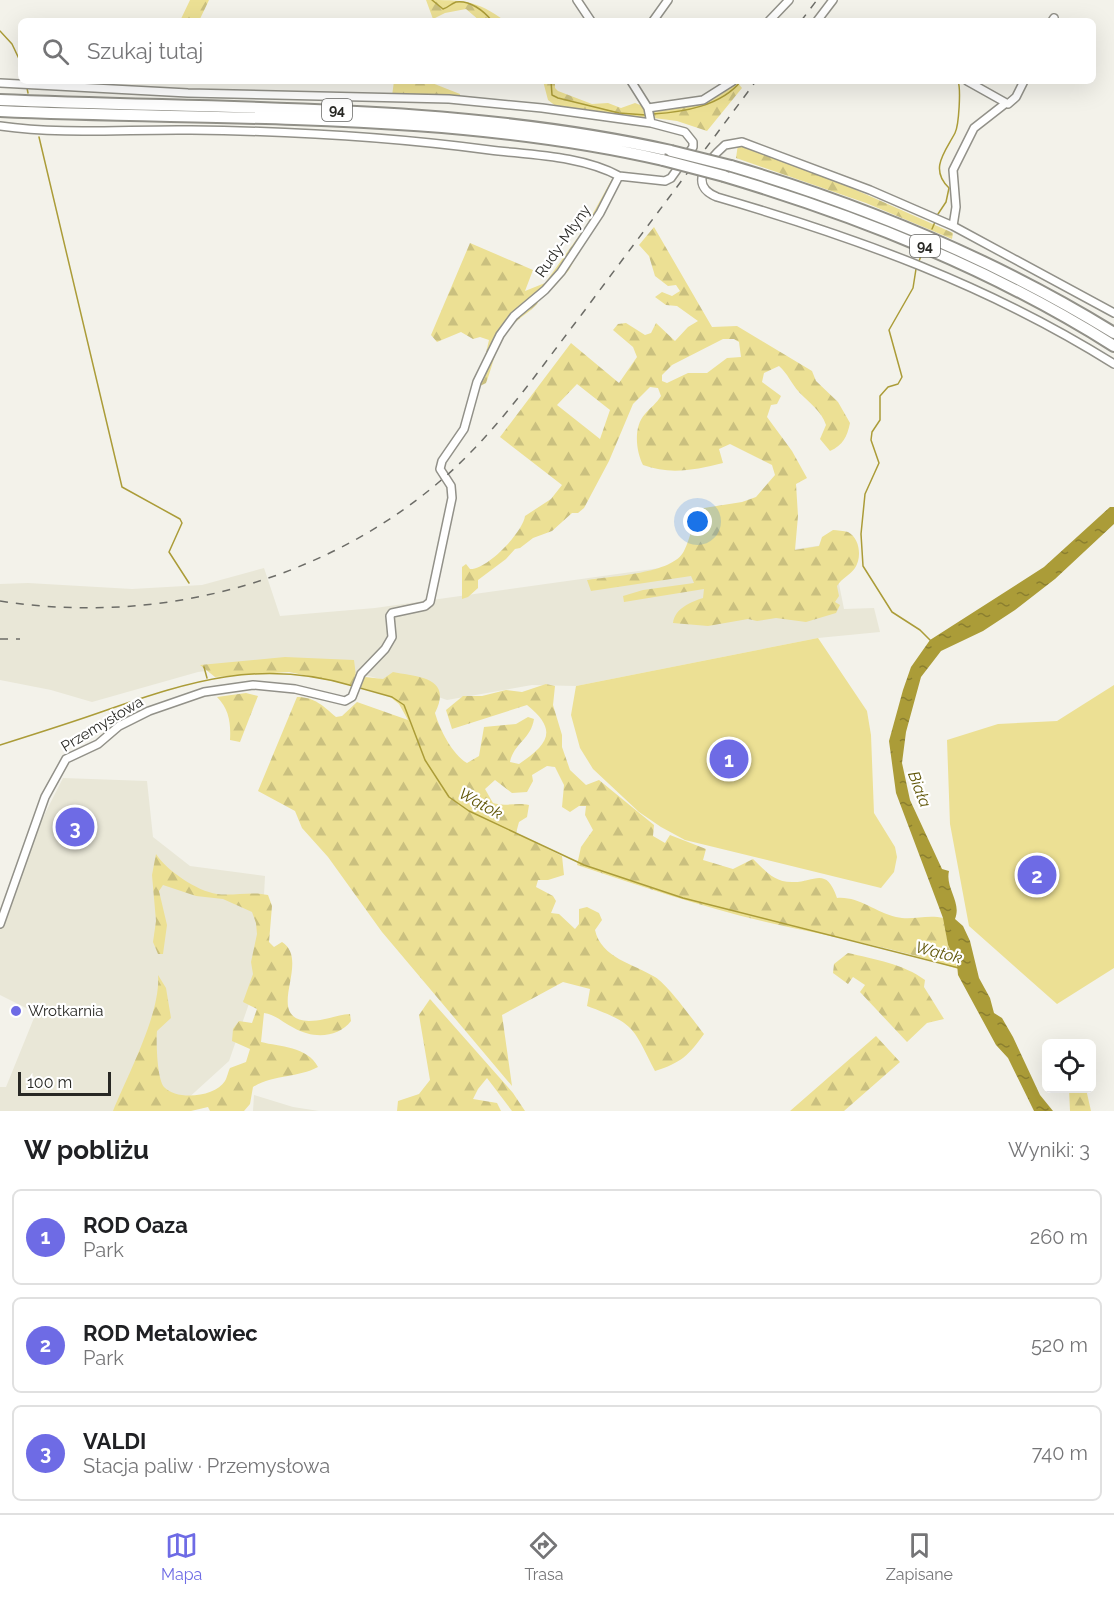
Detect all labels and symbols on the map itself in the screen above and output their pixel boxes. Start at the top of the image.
road number: 94 [322,99,352,121]
street label: Rudy-Młyny [531,201,595,281]
road number: 94 [910,235,940,257]
your location [683,507,712,536]
street label: Przemysłowa [58,692,146,756]
pin: 1 [710,736,748,782]
water label: Biała [904,768,935,810]
water label: Wątok [455,784,506,823]
pin: 3 [56,804,94,850]
pin: 2 [1018,852,1056,898]
water label: Wątok [914,938,965,968]
place label: Wrotkarnia [28,1002,103,1020]
marker: Wrotkarnia [9,1004,23,1018]
scale bar [18,1069,111,1096]

